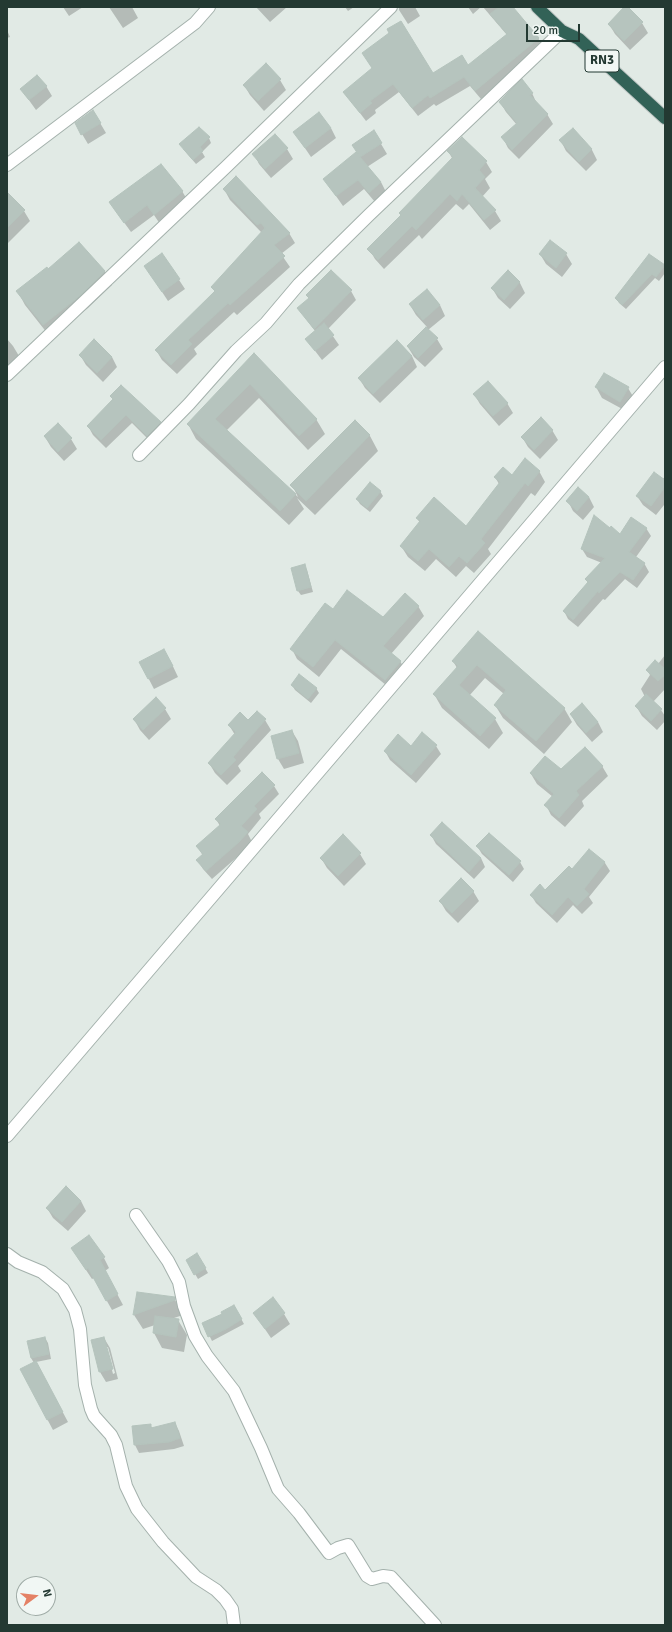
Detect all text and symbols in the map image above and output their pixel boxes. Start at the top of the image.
scale bar [528,16,582,42]
text: 20 m [533,23,558,38]
road number: RN3 [585,50,619,72]
north arrow [16,1576,56,1616]
text: N [40,1588,54,1598]

